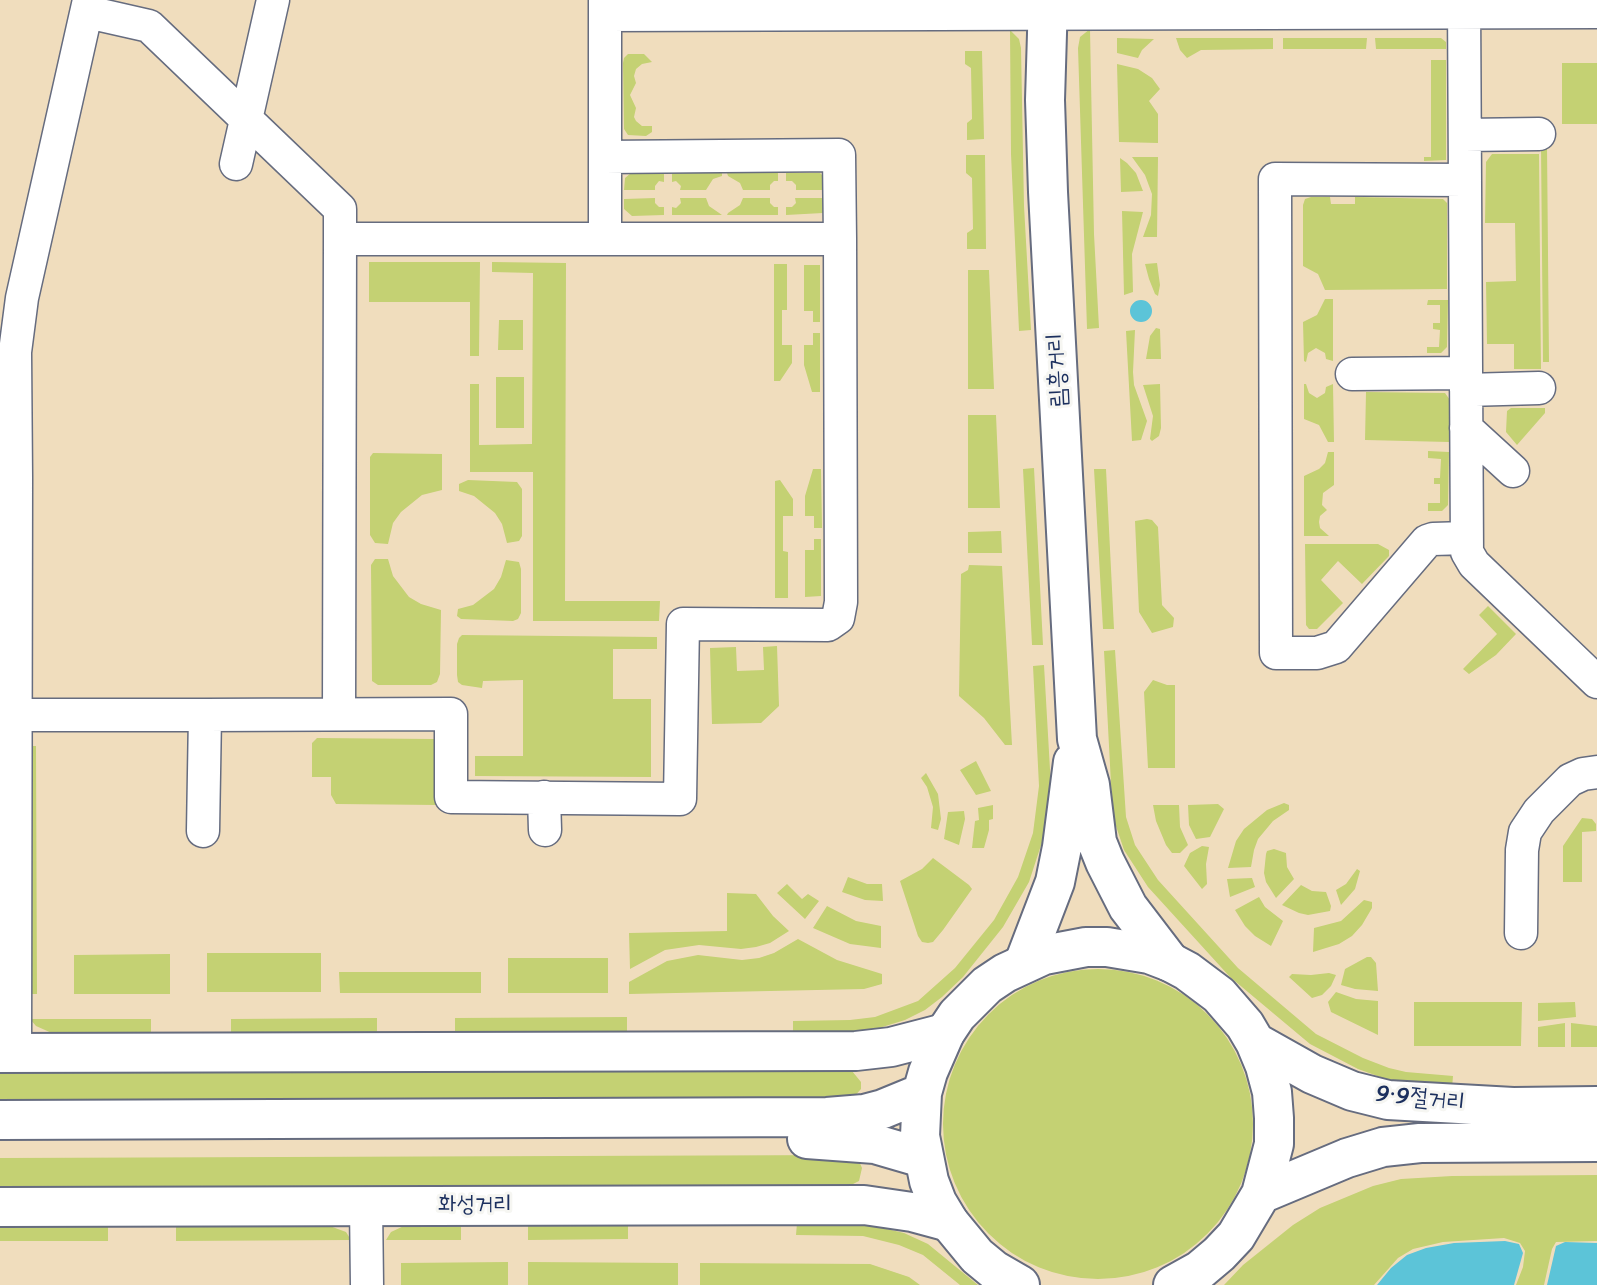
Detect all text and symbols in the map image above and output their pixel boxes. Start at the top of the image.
street label: 림흥거리 [1042,332,1074,408]
street label: 9·9절거리 [1374,1081,1466,1117]
street label: 화성거리 [438,1191,512,1219]

